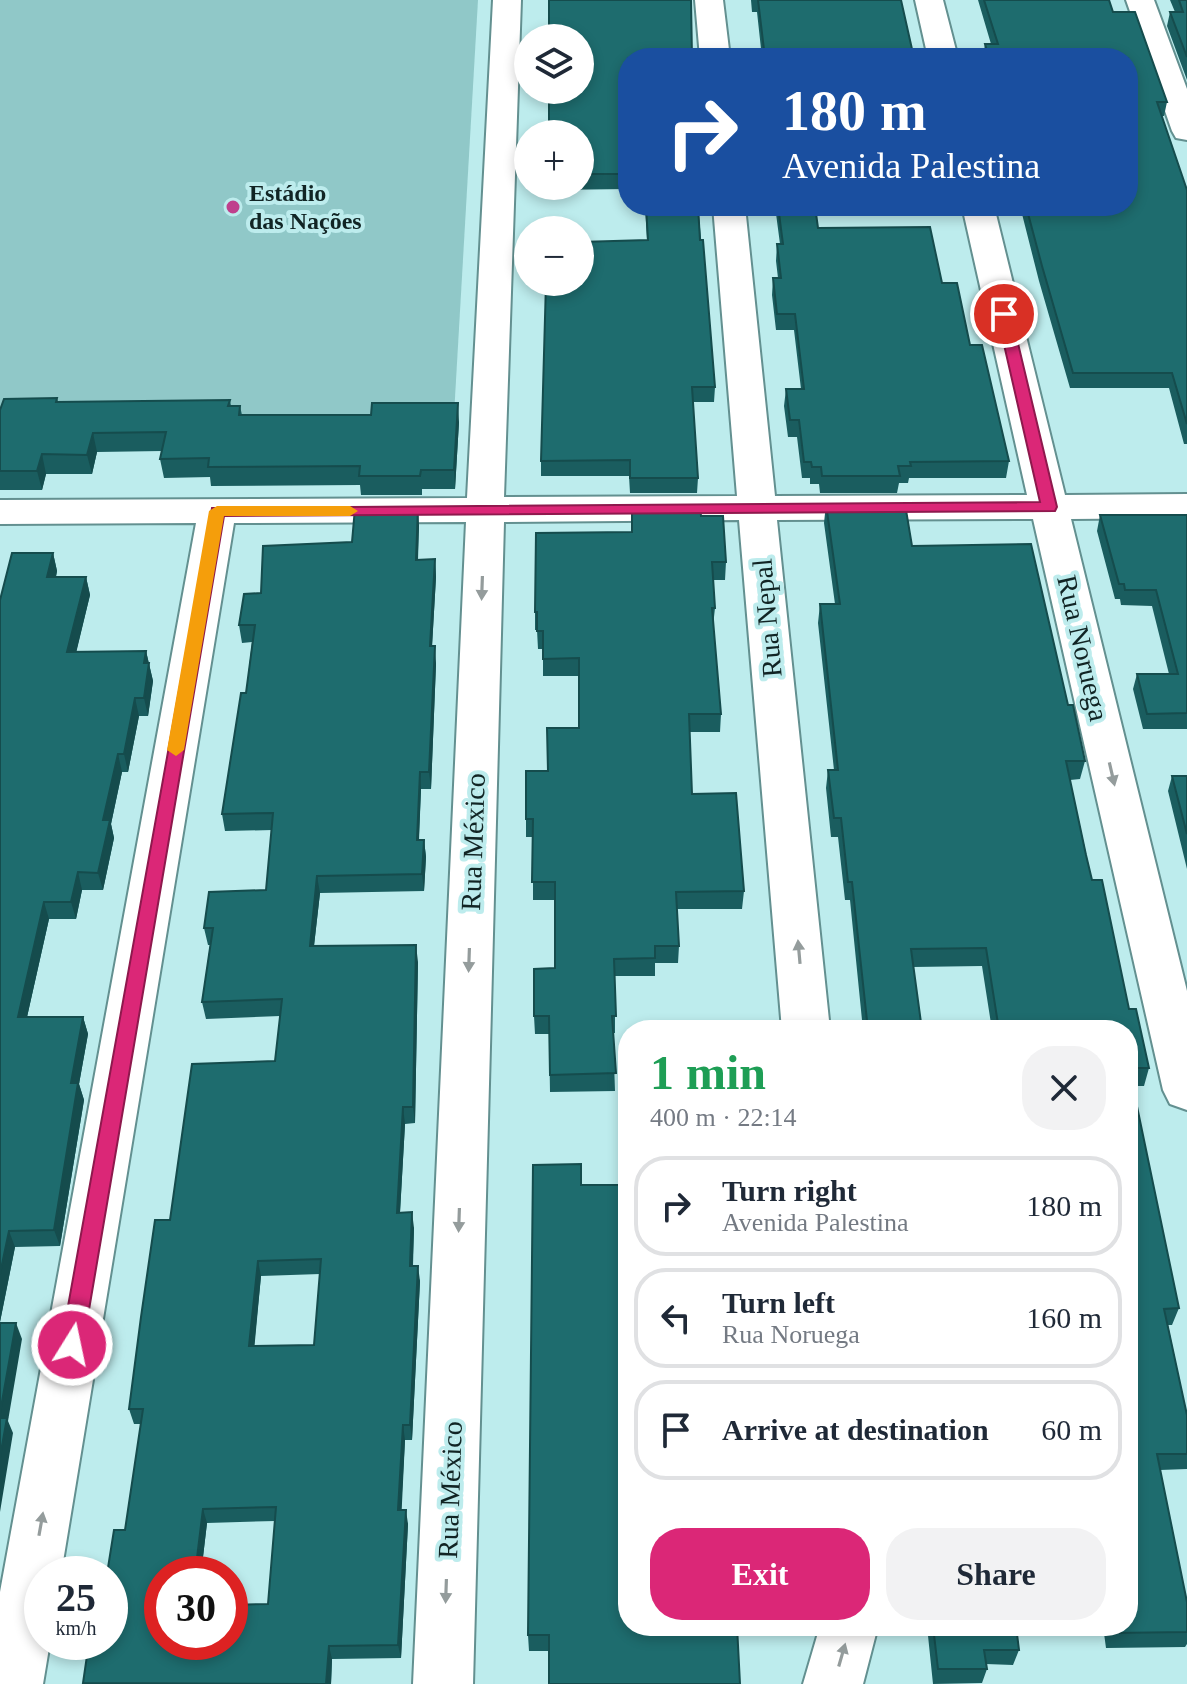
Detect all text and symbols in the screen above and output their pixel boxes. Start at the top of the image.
map controls [514,24,594,296]
button: layers [514,24,594,104]
icon: right [650,80,754,184]
text: 180 m [782,80,927,142]
button: + [514,120,594,200]
text: Avenida Palestina [782,146,1040,186]
place label: Estádio das Nações [249,180,362,234]
marker: Estádio das Nações [224,198,242,216]
button: − [514,216,594,296]
pin [970,280,1038,348]
icon: arrive [982,292,1026,336]
street label: Rua Nepal [746,557,788,679]
street label: Rua Noruega [1051,572,1115,724]
one-way arrow [476,576,489,601]
one-way arrow [1106,761,1119,786]
street label: Rua México [455,773,491,911]
one-way arrow [792,939,805,964]
one-way arrow [462,948,475,973]
text: 1 min [650,1046,766,1099]
button: close [1022,1046,1106,1130]
text: 400 m · 22:14 [650,1103,797,1132]
text: Turn right [722,1174,857,1207]
icon: right [654,1184,698,1228]
text: 180 m [1026,1189,1102,1222]
one-way arrow [453,1208,466,1233]
text: Avenida Palestina [722,1208,909,1237]
text: Turn left [722,1286,835,1319]
icon: left [654,1296,698,1340]
text: 160 m [1026,1301,1102,1334]
position arrow [30,1303,114,1387]
text: Rua Noruega [722,1320,860,1349]
icon: arrive [654,1408,698,1452]
text: Arrive at destination [722,1413,989,1446]
text: 60 m [1041,1413,1102,1446]
street label: Rua México [432,1421,468,1559]
one-way arrow [35,1512,48,1537]
button: Exit [650,1528,870,1620]
button: Share [886,1528,1106,1620]
speed limit sign: 30 [144,1556,248,1660]
text: 25 [56,1575,96,1620]
one-way arrow [440,1579,453,1604]
text: km/h [55,1617,97,1639]
one-way arrow [836,1643,849,1667]

